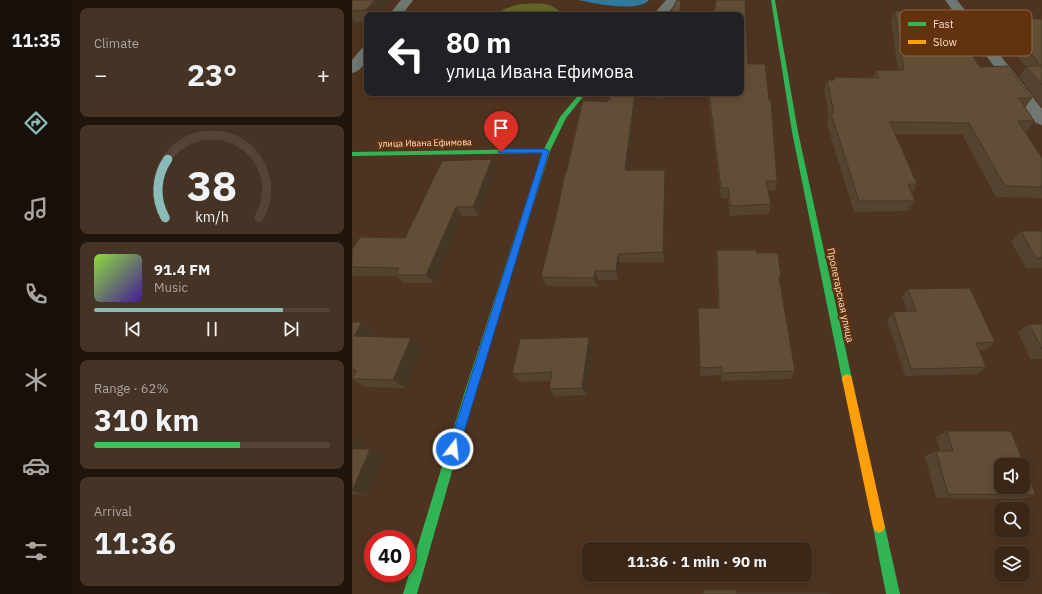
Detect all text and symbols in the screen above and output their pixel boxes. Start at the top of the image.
legend [900,10,1032,56]
text: Fast [933,17,954,31]
text: 80 m [446,24,511,61]
icon: left [380,28,432,80]
text: 11:35 [11,29,61,52]
text: Climate [94,35,139,52]
text: Slow [933,35,957,49]
text: 23° [187,55,237,94]
text: − [94,60,107,89]
text: + [317,60,330,89]
text: улица Ивана Ефимова [446,60,634,83]
icon: directions [22,109,50,137]
pin [484,111,518,152]
icon: arrive [490,117,512,139]
street label: улица Ивана Ефимова [378,136,472,149]
text: 38 [187,158,237,212]
icon: music [22,195,50,223]
text: km/h [195,206,229,225]
street label: Пролетарская улица [824,247,857,344]
text: 91.4 FM [154,260,210,279]
text: Music [154,279,188,296]
icon: phone [22,280,50,308]
icon: previous [122,318,144,340]
icon: pause [201,318,223,340]
icon: next [280,318,302,340]
icon: climate [22,366,50,394]
text: Range · 62% [94,380,168,397]
text: 310 km [94,400,199,439]
position arrow [432,428,474,470]
icon: car [22,452,50,480]
map controls [994,458,1030,582]
button: sound [994,458,1030,494]
button: search [994,502,1030,538]
text: Arrival [94,503,132,520]
text: 11:36 [94,523,176,562]
speed limit sign: 40 [364,530,416,582]
icon: filters [22,537,50,565]
button: layers [994,546,1030,582]
text: 11:36 · 1 min · 90 m [627,552,767,571]

